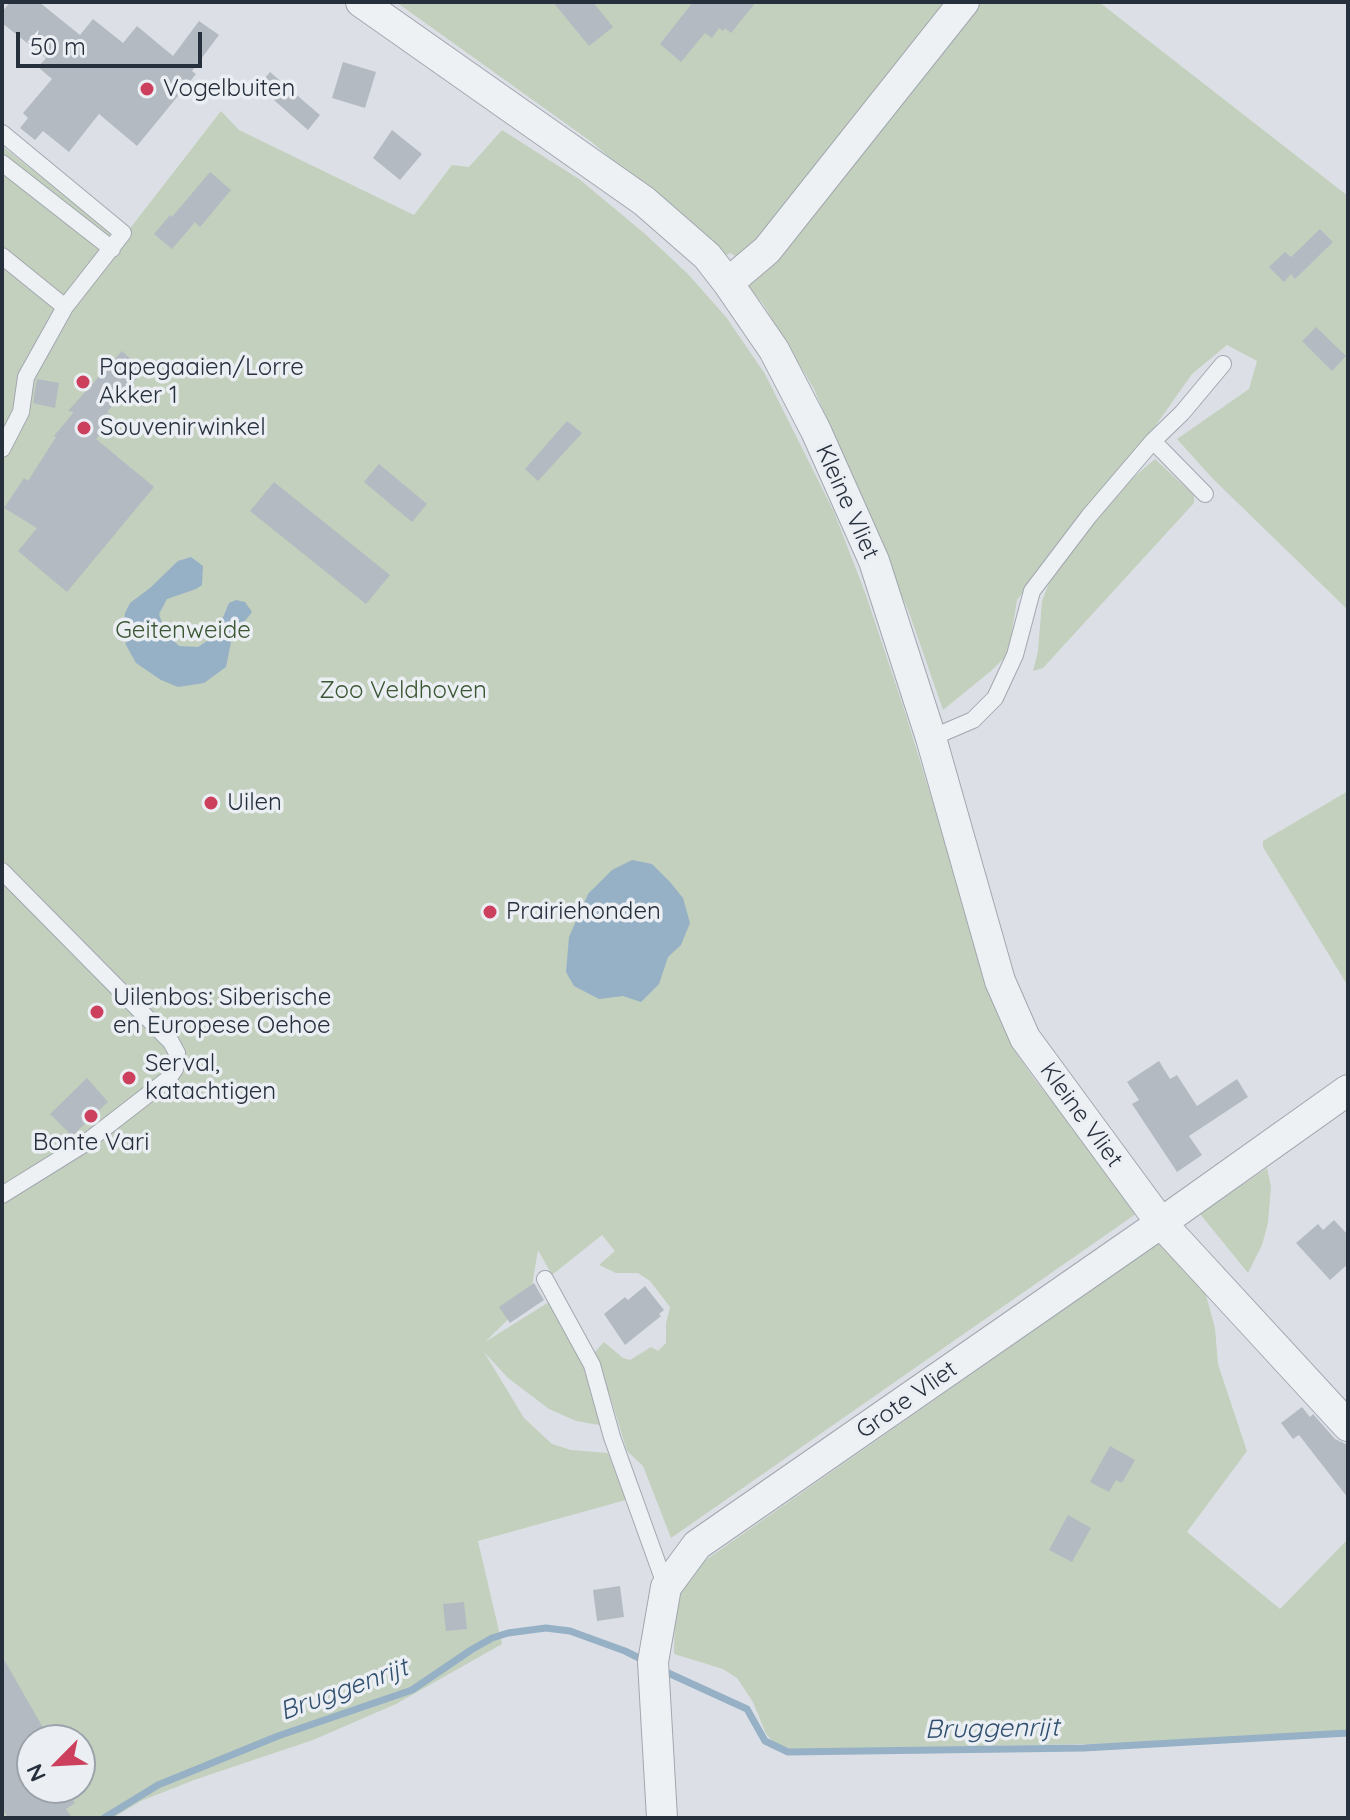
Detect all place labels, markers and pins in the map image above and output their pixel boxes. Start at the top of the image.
place label: Vogelbuiten [163,75,295,103]
marker: Vogelbuiten [138,80,156,98]
place label: Papegaaien/Lorre Akker 1 [99,354,304,410]
marker: Papegaaien/Lorre Akker 1 [74,373,92,391]
place label: Souvenirwinkel [100,414,266,442]
marker: Souvenirwinkel [75,419,93,437]
place label: Uilen [227,789,282,817]
marker: Uilen [202,794,220,812]
place label: Prairiehonden [506,898,661,926]
marker: Prairiehonden [481,903,499,921]
place label: Uilenbos: Siberische en Europese Oehoe [113,984,331,1040]
marker: Uilenbos: Siberische en Europese Oehoe [88,1003,106,1021]
place label: Serval, katachtigen [145,1050,276,1106]
marker: Serval, katachtigen [120,1069,138,1087]
marker: Bonte Vari [82,1107,100,1125]
place label: Bonte Vari [33,1129,149,1157]

